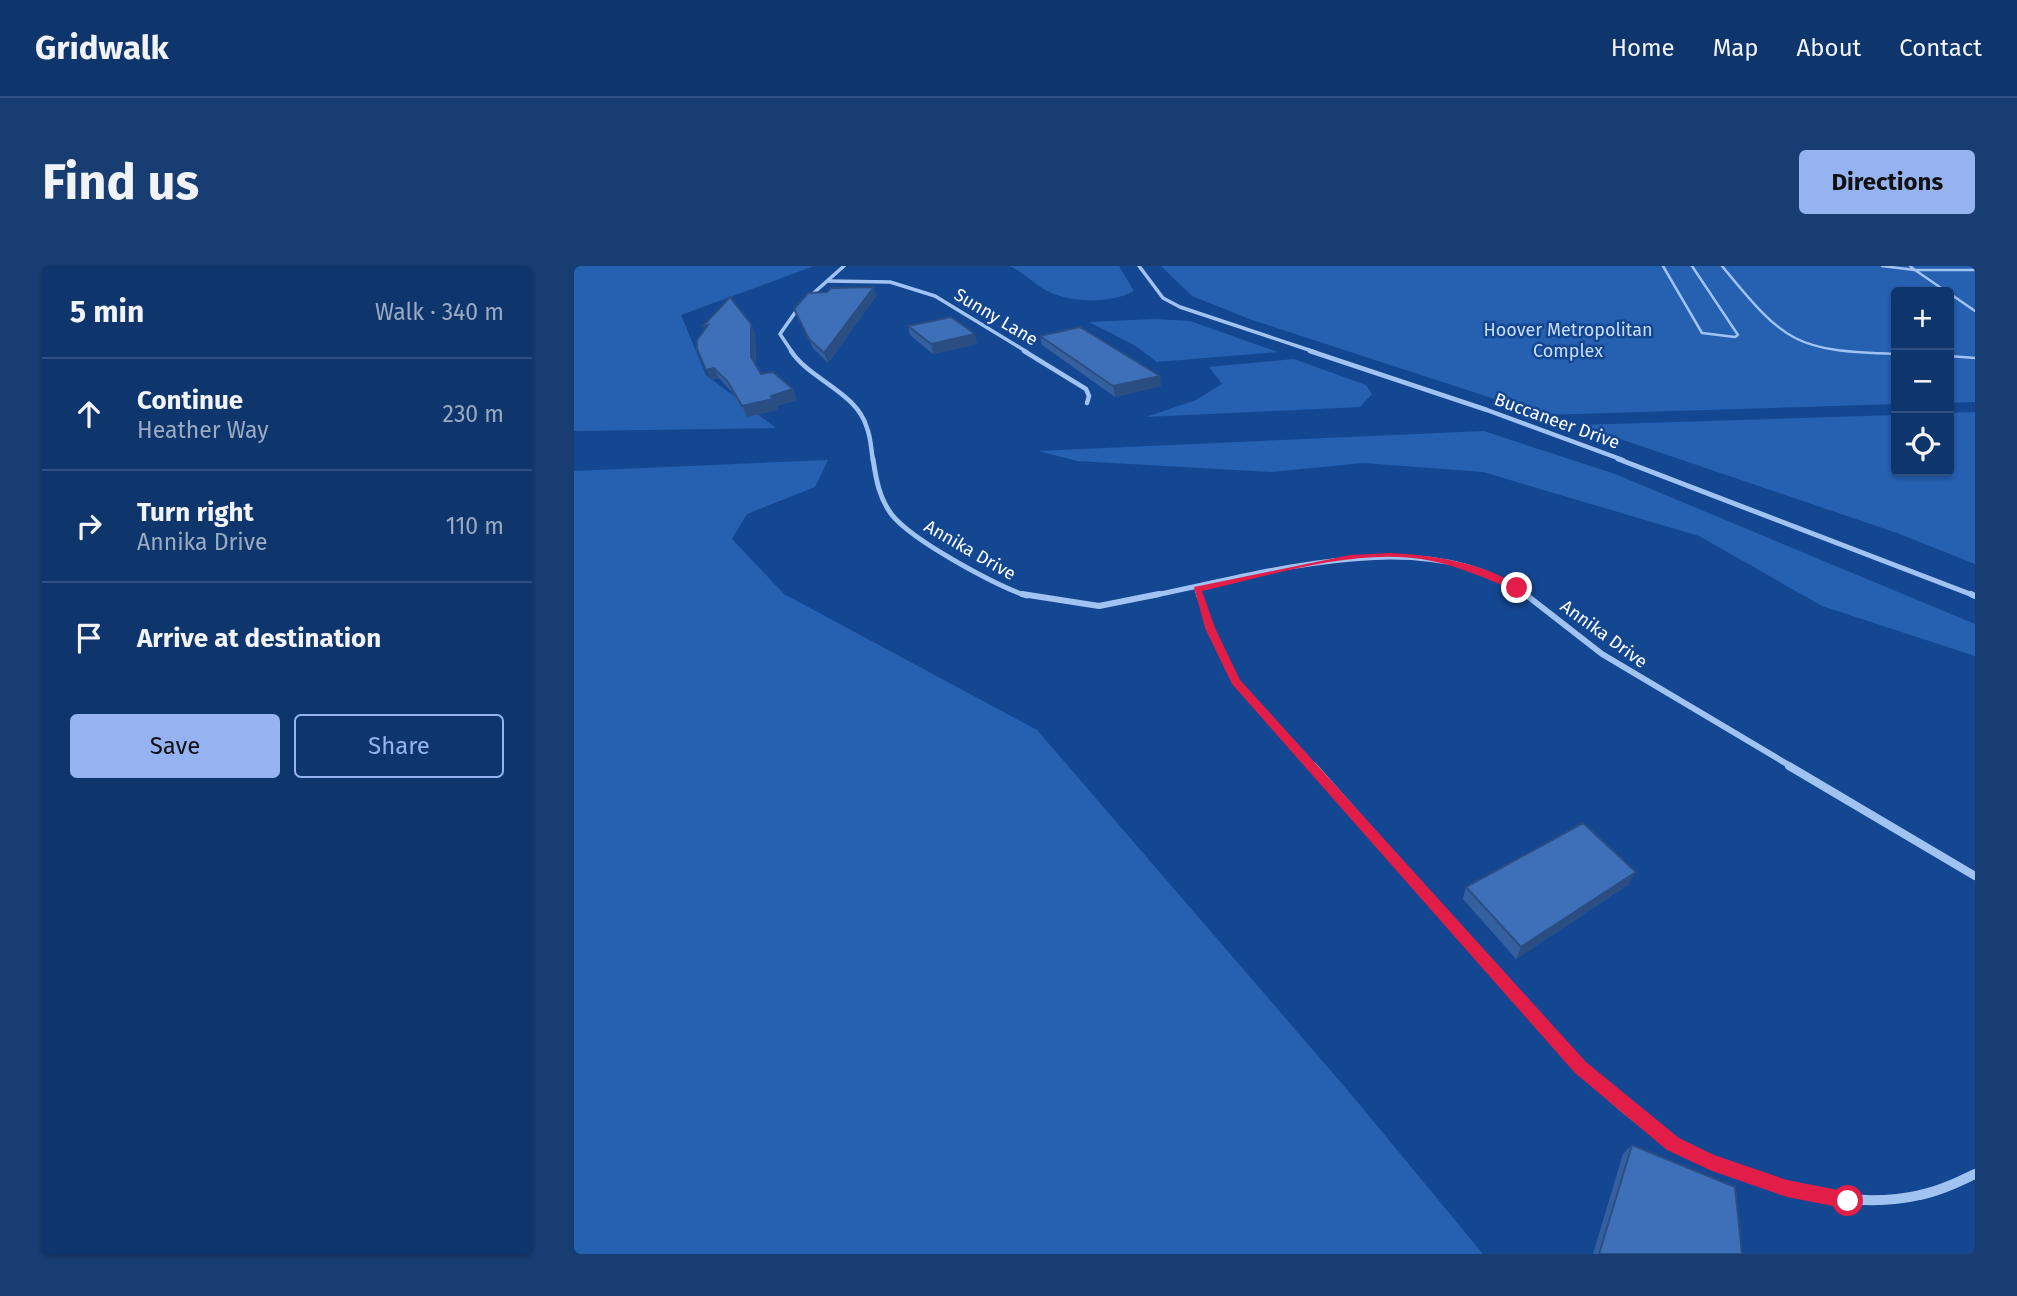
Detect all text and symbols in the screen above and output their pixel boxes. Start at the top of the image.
text: Gridwalk [35,28,169,68]
text: Home [1611,34,1675,62]
text: Map [1713,34,1759,62]
text: About [1797,34,1861,62]
text: Contact [1899,34,1982,62]
button: Directions [1799,150,1975,214]
text: Find us [42,153,199,212]
street label: Sunny Lane [950,283,1042,351]
map controls [1891,287,1954,476]
button: + [1891,287,1954,350]
text: 5 min [70,294,144,330]
text: Walk · 340 m [375,298,504,326]
park label: Hoover Metropolitan Complex [1483,319,1653,362]
button: − [1891,350,1954,413]
text: Continue [137,385,243,416]
street label: Buccaneer Drive [1491,388,1623,454]
icon: ahead [70,395,108,433]
text: 230 m [443,400,504,428]
button: locate [1891,413,1954,476]
text: Heather Way [137,416,269,444]
text: Turn right [137,497,254,528]
icon: right [70,507,108,545]
text: 110 m [446,512,504,540]
street label: Annika Drive [920,515,1020,585]
text: Annika Drive [137,528,268,556]
route end [1501,572,1532,603]
street label: Annika Drive [1556,595,1652,673]
icon: arrive [70,619,108,657]
text: Arrive at destination [137,623,381,654]
button: Save [70,714,280,778]
button: Share [294,714,504,778]
route start [1832,1185,1863,1216]

